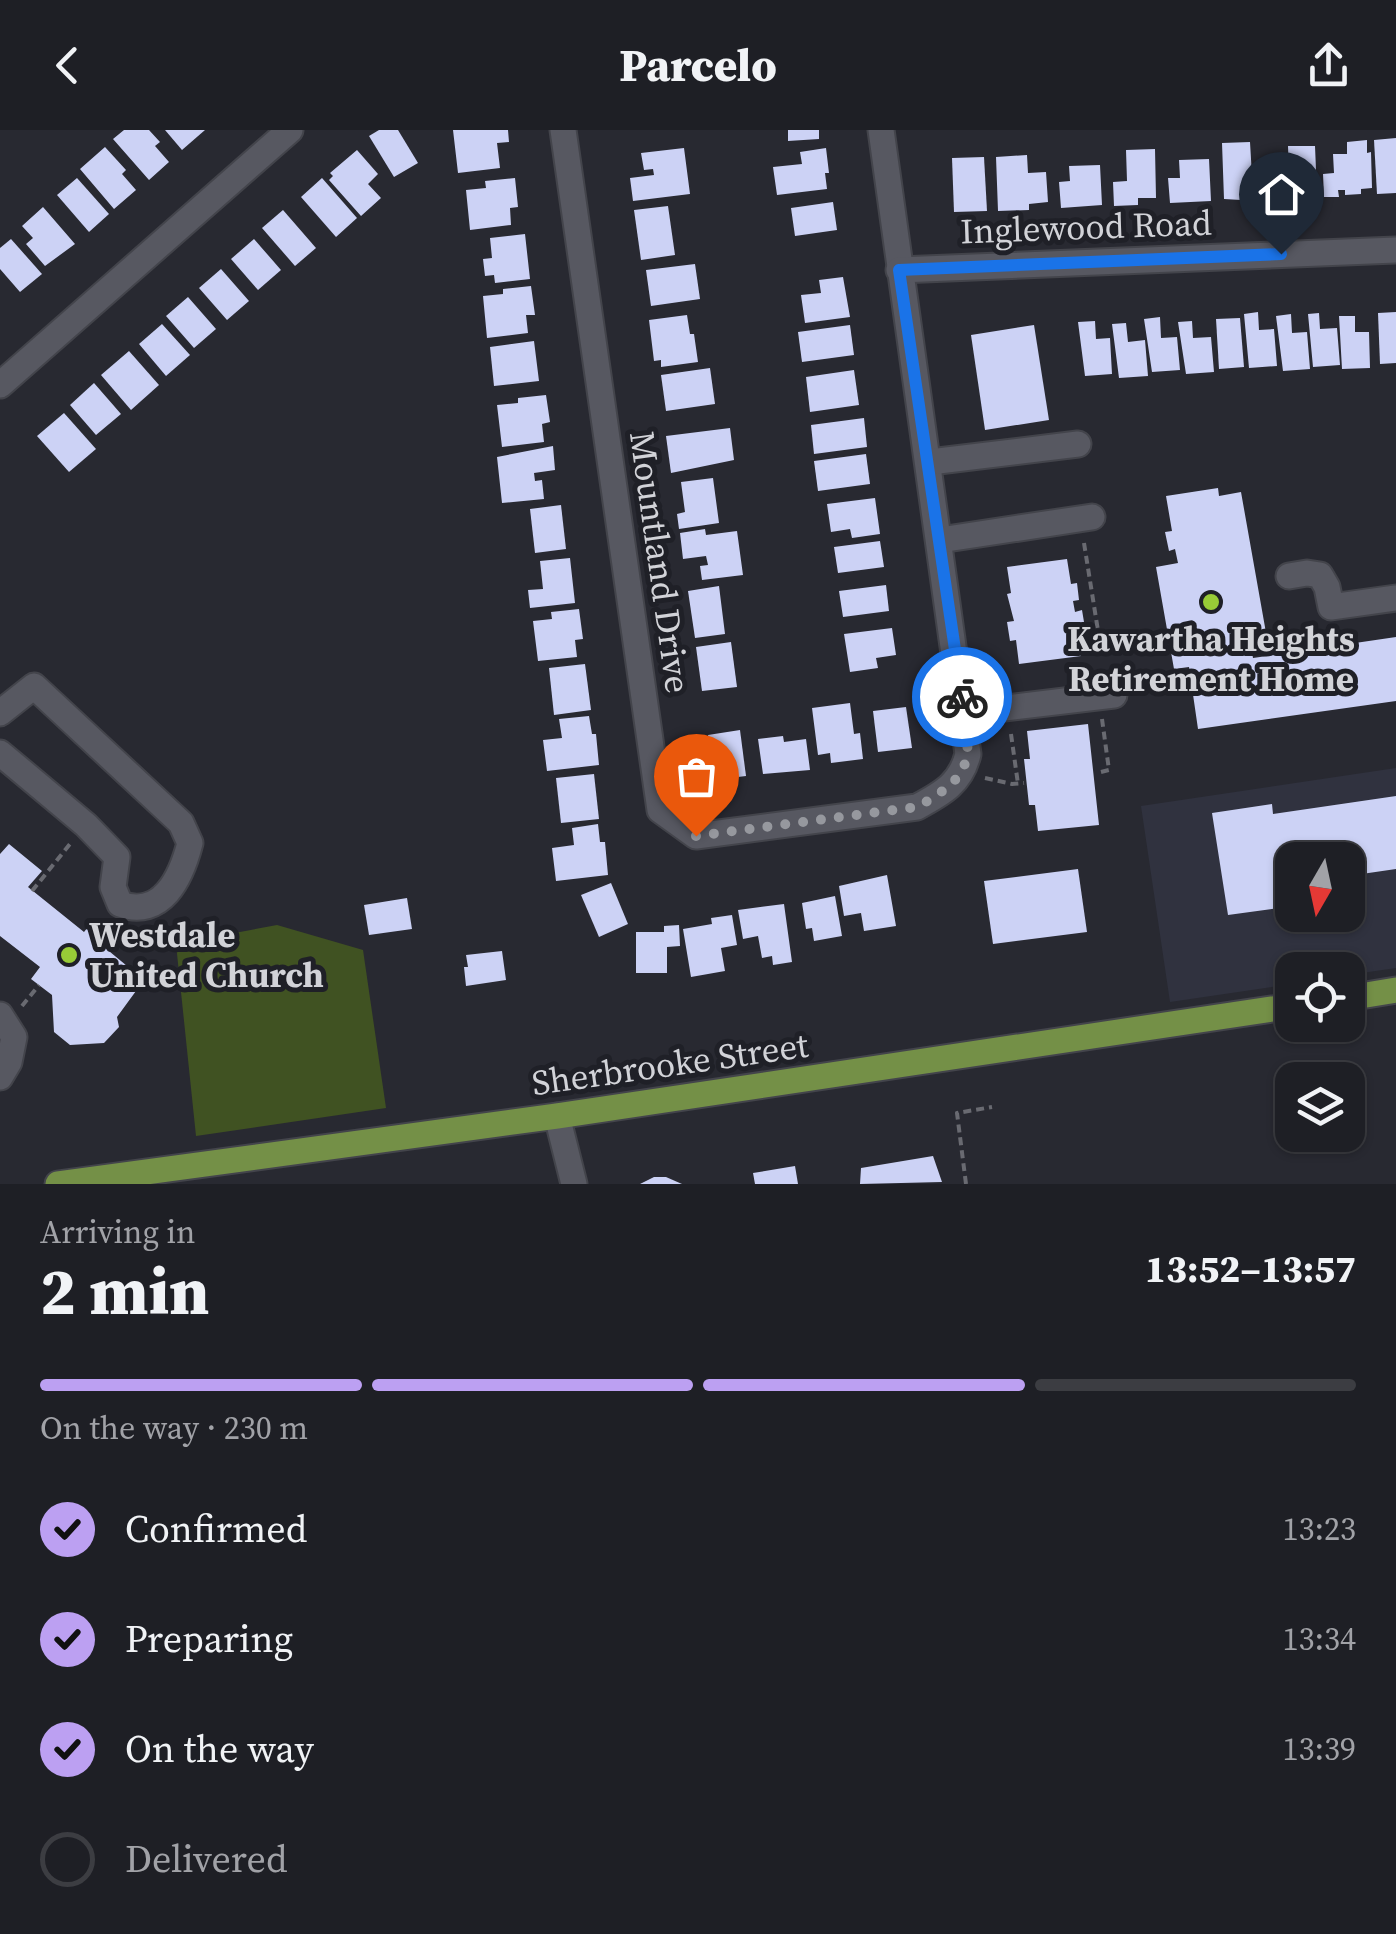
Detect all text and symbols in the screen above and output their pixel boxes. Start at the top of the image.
text: Parcelo [619,34,777,96]
icon: back [40,38,95,93]
icon: share [1301,38,1356,93]
pin [1239,152,1324,255]
icon: home [1254,167,1309,222]
street label: Inglewood Road [959,199,1213,255]
street label: Mountland Drive [618,428,702,696]
marker: Kawartha Heights Retirement Home [1200,591,1222,613]
place label: Kawartha Heights Retirement Home [1067,615,1355,703]
courier [912,647,1012,747]
icon: bike [935,670,990,725]
pin [654,734,739,837]
icon: bag [669,749,724,804]
north arrow [1275,842,1365,932]
map controls [1275,842,1365,1152]
place label: Westdale United Church [89,911,324,999]
marker: Westdale United Church [58,944,80,966]
button: locate [1275,952,1365,1042]
street label: Sherbrooke Street [529,1021,812,1107]
button: layers [1275,1062,1365,1152]
text: Arriving in [40,1210,195,1254]
text: 13:52–13:57 [1145,1243,1356,1295]
text: 2 min [40,1247,210,1336]
text: On the way · 230 m [40,1406,308,1450]
icon: check [40,1502,95,1557]
text: Confirmed [125,1503,307,1555]
text: 13:23 [1282,1507,1356,1551]
icon: check [40,1612,95,1667]
text: Preparing [125,1613,293,1665]
text: 13:34 [1282,1617,1356,1661]
icon: check [40,1722,95,1777]
text: On the way [125,1723,314,1775]
text: 13:39 [1282,1727,1356,1771]
text: Delivered [125,1833,288,1885]

